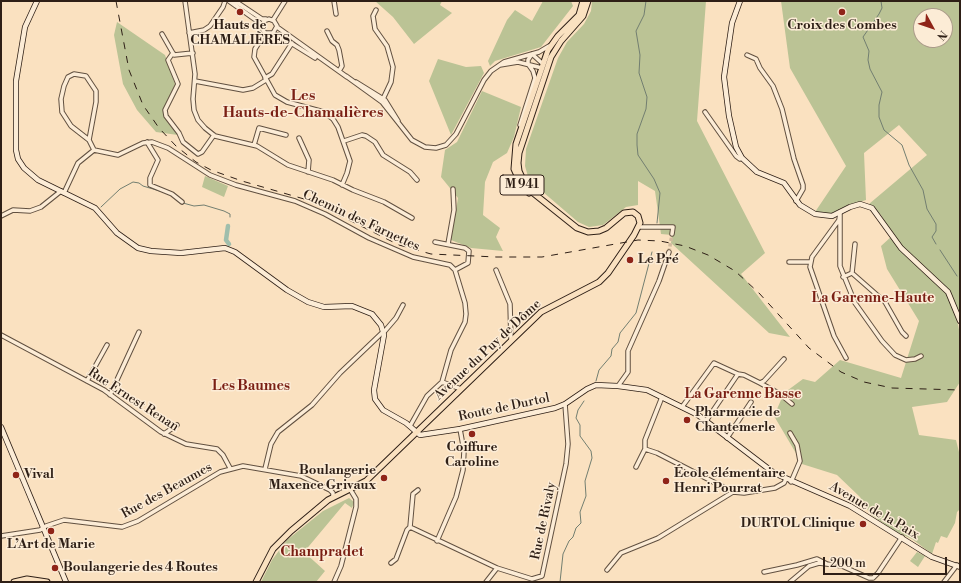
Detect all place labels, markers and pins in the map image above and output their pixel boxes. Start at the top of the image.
marker: Hauts de CHAMALIÈRES [235,7,245,17]
marker: Croix des Combes [837,7,847,17]
place label: Hauts de CHAMALIÈRES [190,18,290,49]
place label: Croix des Combes [787,18,897,34]
place label: Le Pré [638,252,679,268]
marker: Le Pré [625,255,635,265]
place label: Pharmacie de Chantemerle [695,405,780,436]
marker: Pharmacie de Chantemerle [682,415,692,425]
marker: Coiffure Caroline [467,429,477,439]
place label: Coiffure Caroline [445,440,499,471]
place label: Boulangerie Maxence Grivaux [269,463,376,494]
place label: École élémentaire Henri Pourrat [674,466,785,497]
place label: Vival [24,467,54,483]
marker: Vival [11,470,21,480]
marker: Boulangerie Maxence Grivaux [379,473,389,483]
marker: École élémentaire Henri Pourrat [661,476,671,486]
place label: DURTOL Clinique [741,516,855,532]
marker: DURTOL Clinique [858,519,868,529]
marker: L’Art de Marie [46,526,56,536]
place label: L’Art de Marie [7,537,95,553]
place label: Boulangerie des 4 Routes [63,560,218,576]
marker: Boulangerie des 4 Routes [50,563,60,573]

